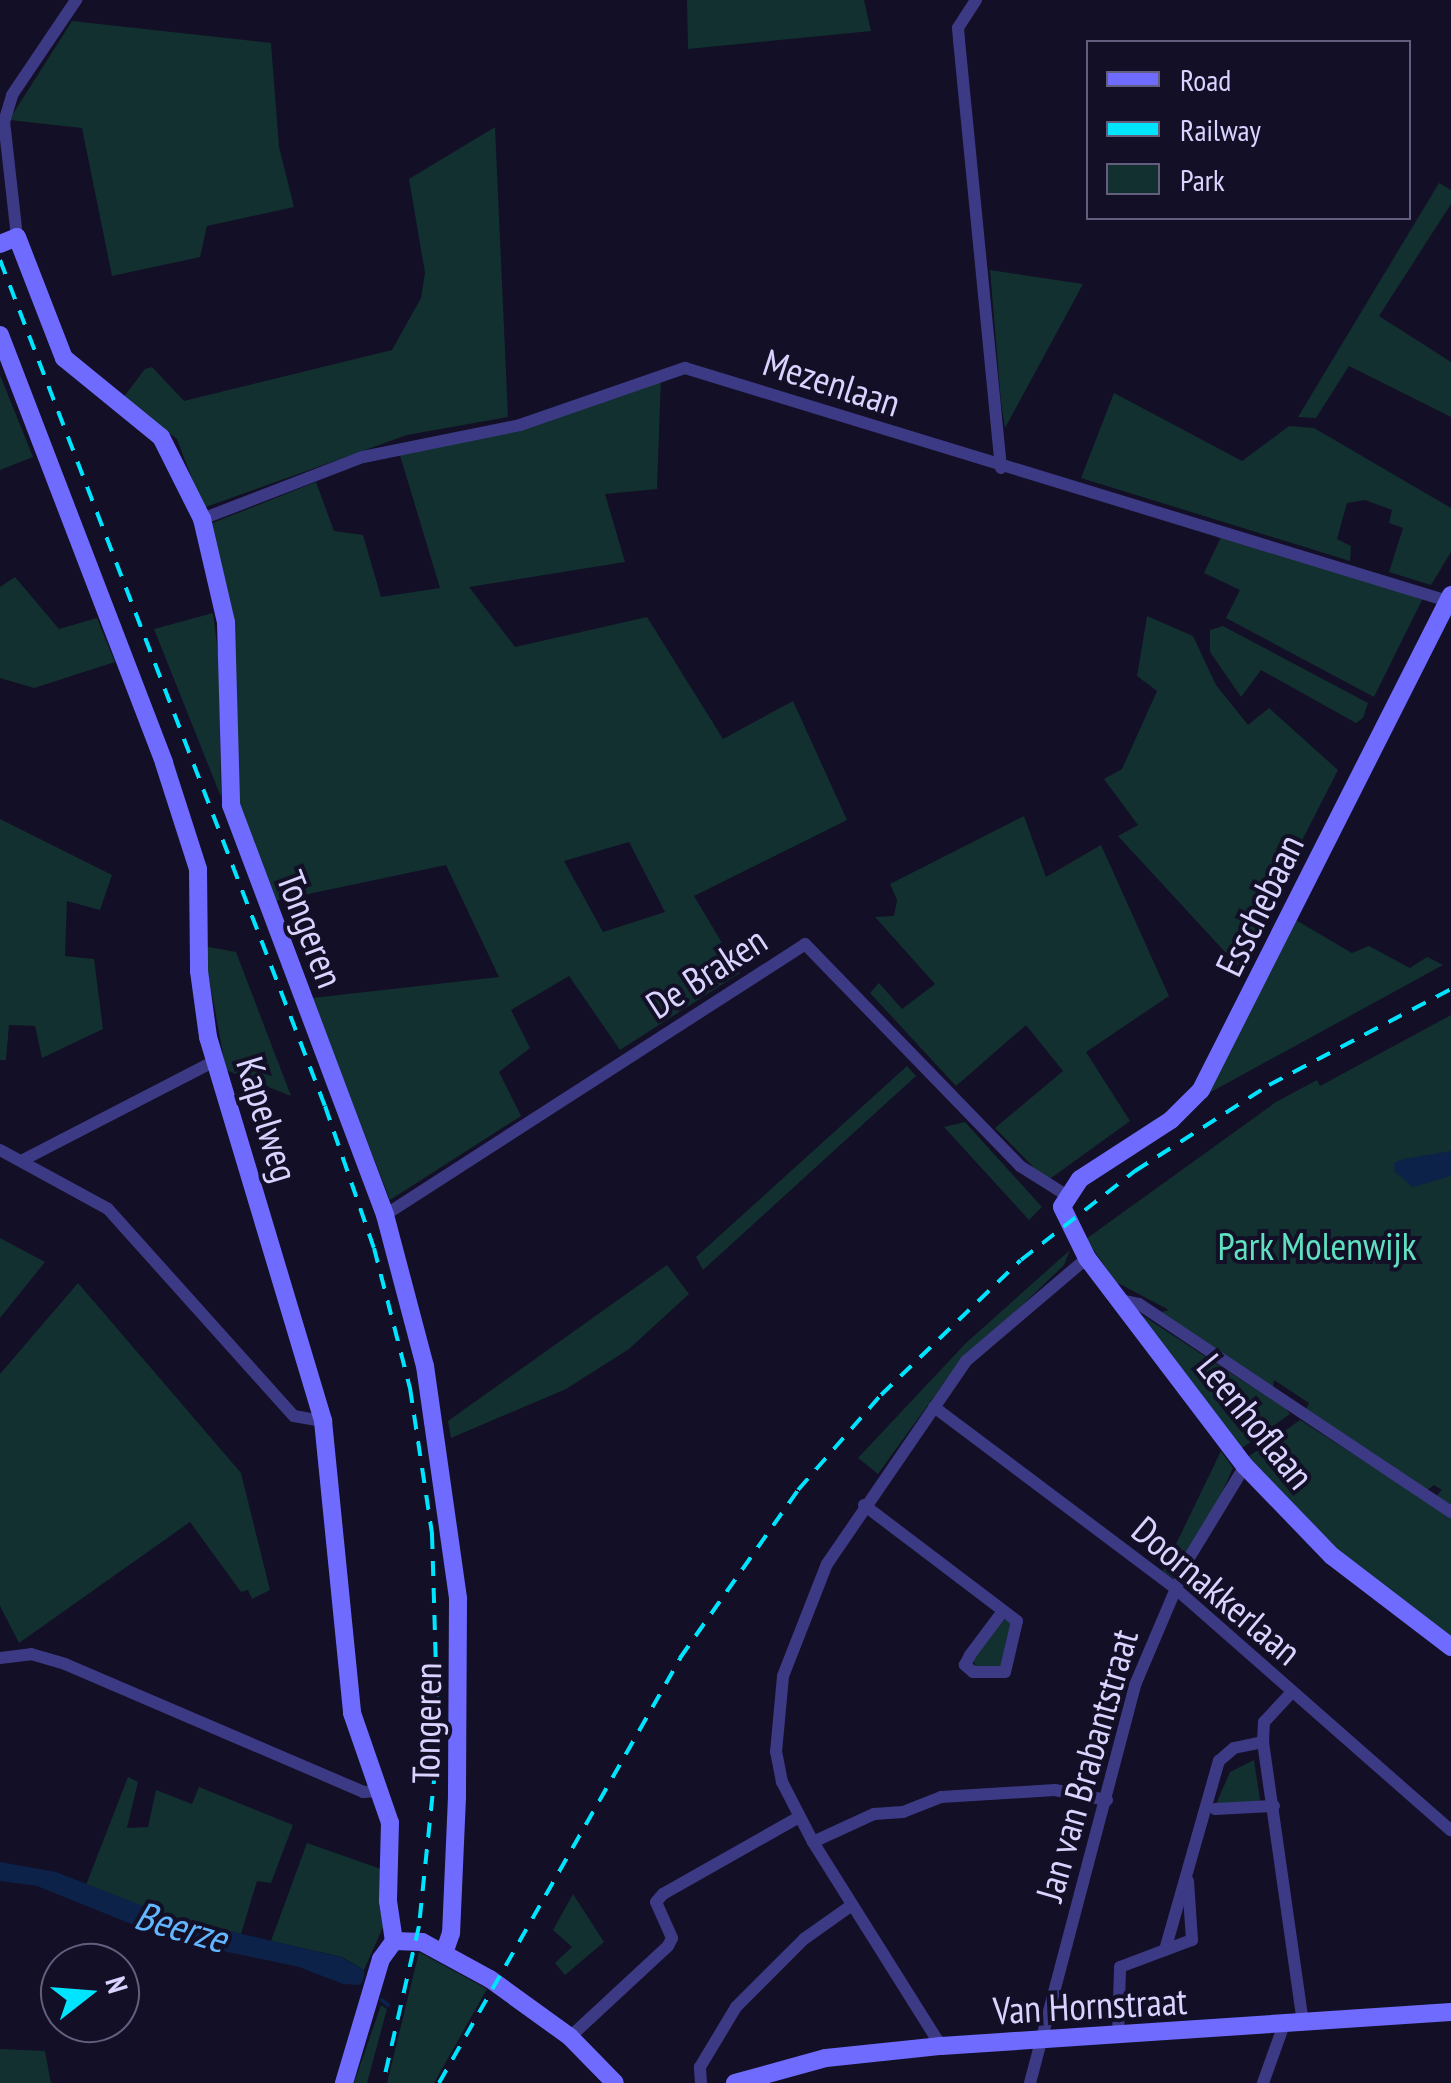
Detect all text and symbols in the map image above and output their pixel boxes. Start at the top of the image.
legend [1086,40,1411,220]
text: Road [1180,60,1231,99]
text: Railway [1180,110,1261,149]
text: Park [1180,160,1225,199]
street label: Mezenlaan [758,339,906,425]
street label: Esschebaan [1205,827,1313,983]
street label: Tongeren [268,864,354,994]
street label: De Braken [637,916,775,1028]
street label: Kapelweg [227,1051,309,1187]
park label: Park Molenwijk [1217,1223,1417,1269]
street label: Leenhoflaan [1188,1345,1324,1497]
street label: Doornakkerlaan [1123,1506,1311,1674]
street label: Jan van Brabantstraat [1025,1624,1147,1906]
street label: Tongeren [402,1662,450,1784]
water label: Beerze [130,1890,232,1962]
north arrow [40,1943,140,2043]
text: N [97,1972,137,1997]
street label: Van Hornstraat [992,1977,1188,2033]

